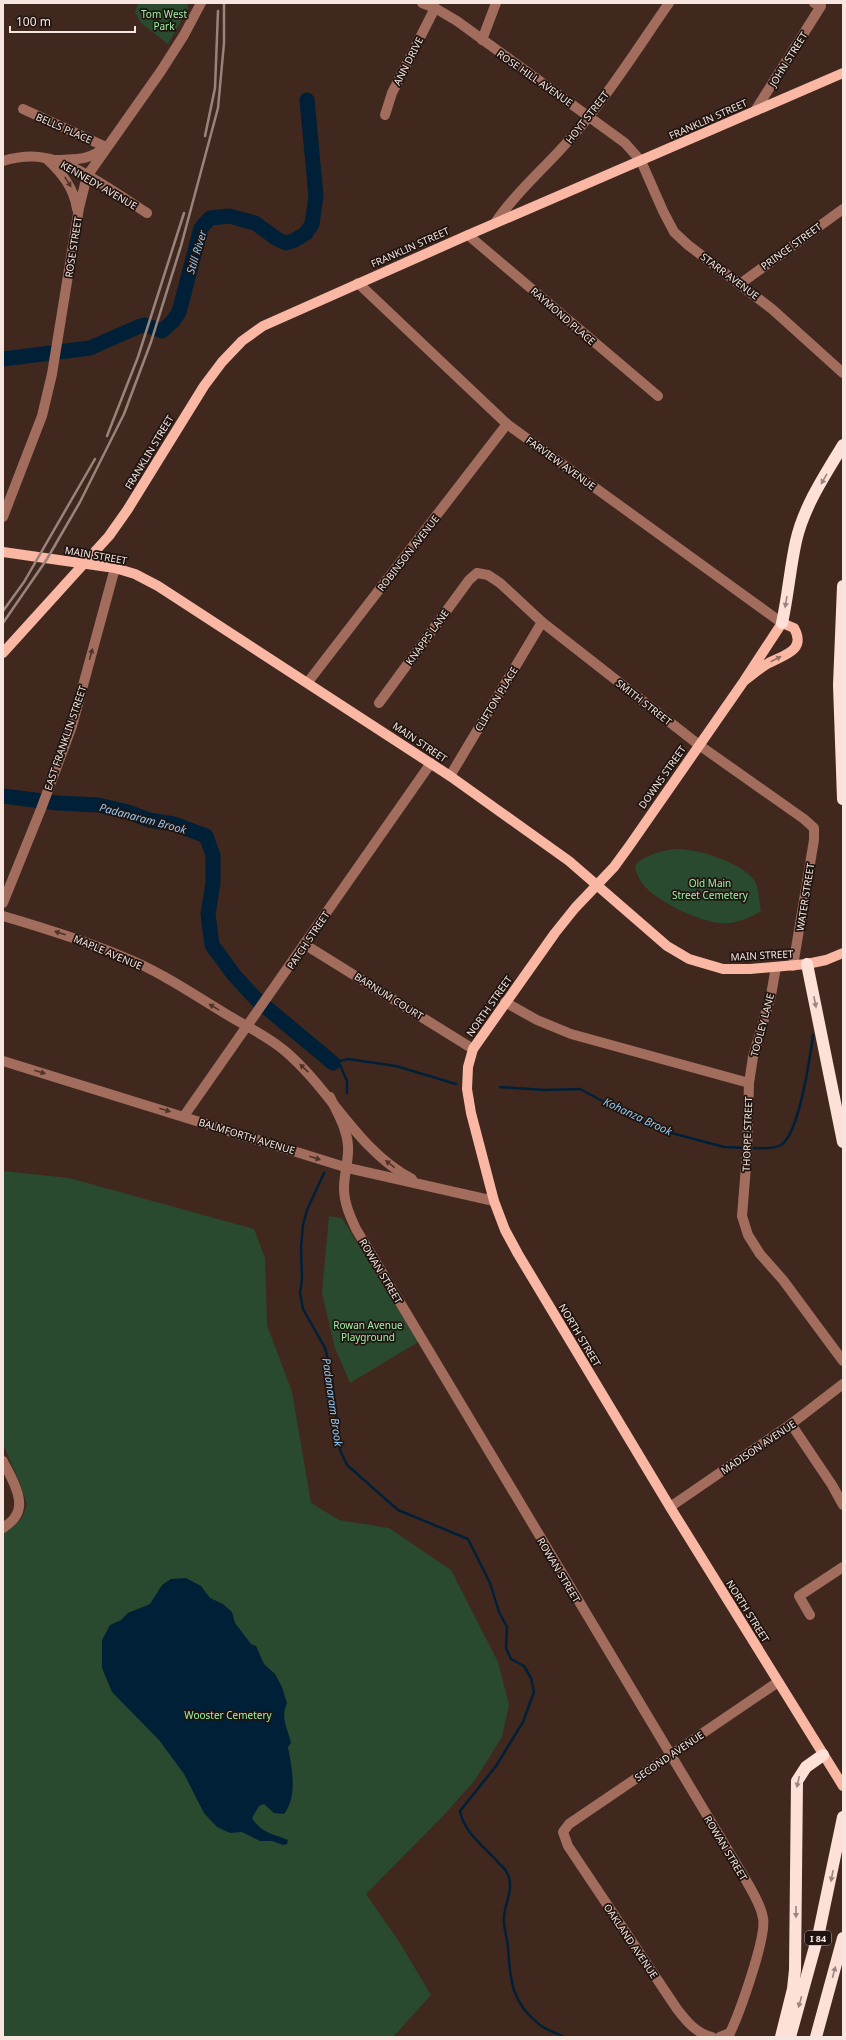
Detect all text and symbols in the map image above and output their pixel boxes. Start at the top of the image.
park label: Tom West Park [141,7,187,33]
scale bar [10,8,135,34]
text: 100 m [16,13,51,30]
street label: JOHN STREET [765,29,811,90]
street label: ANN DRIVE [390,34,426,88]
street label: ROSE HILL AVENUE [494,47,576,109]
street label: HOYT STREET [562,88,612,146]
street label: FRANKLIN STREET [667,95,750,143]
street label: BELLS PLACE [34,109,94,147]
street label: KENNEDY AVENUE [58,157,140,213]
one-way arrow [64,177,71,188]
street label: ROSE STREET [61,215,85,279]
street label: PRINCE STREET [758,219,824,273]
street label: FRANKLIN STREET [369,223,452,271]
water label: Still River [182,228,210,276]
street label: STARR AVENUE [698,249,762,303]
street label: RAYMOND PLACE [528,284,598,348]
street label: FRANKLIN STREET [121,412,177,492]
street label: FARVIEW AVENUE [524,433,598,493]
one-way arrow [820,473,827,485]
street label: ROBINSON AVENUE [374,512,442,594]
street label: MAIN STREET [64,543,129,567]
one-way arrow [783,596,789,608]
street label: KNAPPS LANE [402,607,452,667]
one-way arrow [89,648,95,661]
one-way arrow [771,656,782,663]
street label: CLIFTON PLACE [471,664,521,734]
street label: SMITH STREET [613,676,675,729]
street label: EAST FRANKLIN STREET [40,683,90,792]
street label: MAIN STREET [390,719,450,766]
street label: DOWNS STREET [635,742,689,811]
water label: Padanaram Brook [98,799,189,837]
street label: WATER STREET [793,862,817,932]
park label: Old Main Street Cemetery [672,876,749,902]
street label: PATCH STREET [283,908,333,972]
one-way arrow [53,930,65,936]
street label: MAPLE AVENUE [72,931,144,973]
street label: MAIN STREET [730,946,794,964]
street label: BARNUM COURT [352,969,426,1023]
street label: NORTH STREET [463,972,515,1039]
street label: TOOLEY LANE [747,992,777,1058]
one-way arrow [812,996,818,1008]
one-way arrow [208,1003,220,1010]
one-way arrow [299,1063,309,1073]
one-way arrow [35,1069,47,1075]
water label: Kohanza Brook [601,1094,675,1139]
street label: THORPE STREET [739,1096,755,1172]
one-way arrow [159,1107,171,1113]
street label: BALMFORTH AVENUE [197,1115,297,1157]
one-way arrow [310,1155,322,1161]
one-way arrow [384,1160,395,1169]
street label: ROWAN STREET [356,1236,406,1306]
street label: NORTH STREET [556,1301,605,1369]
park label: Rowan Avenue Playground [333,1318,403,1344]
water label: Padanaram Brook [319,1357,347,1448]
street label: MADISON AVENUE [718,1417,798,1477]
street label: ROWAN STREET [534,1535,584,1605]
street label: NORTH STREET [723,1577,773,1645]
park label: Wooster Cemetery [184,1708,273,1722]
street label: SECOND AVENUE [632,1728,706,1784]
one-way arrow [794,1776,800,1788]
street label: ROWAN STREET [701,1813,751,1883]
one-way arrow [828,1870,834,1882]
street label: OAKLAND AVENUE [601,1901,661,1981]
one-way arrow [793,1906,799,1919]
road number: I 84 [805,1931,831,1945]
one-way arrow [831,1966,837,1978]
one-way arrow [797,1996,803,2008]

